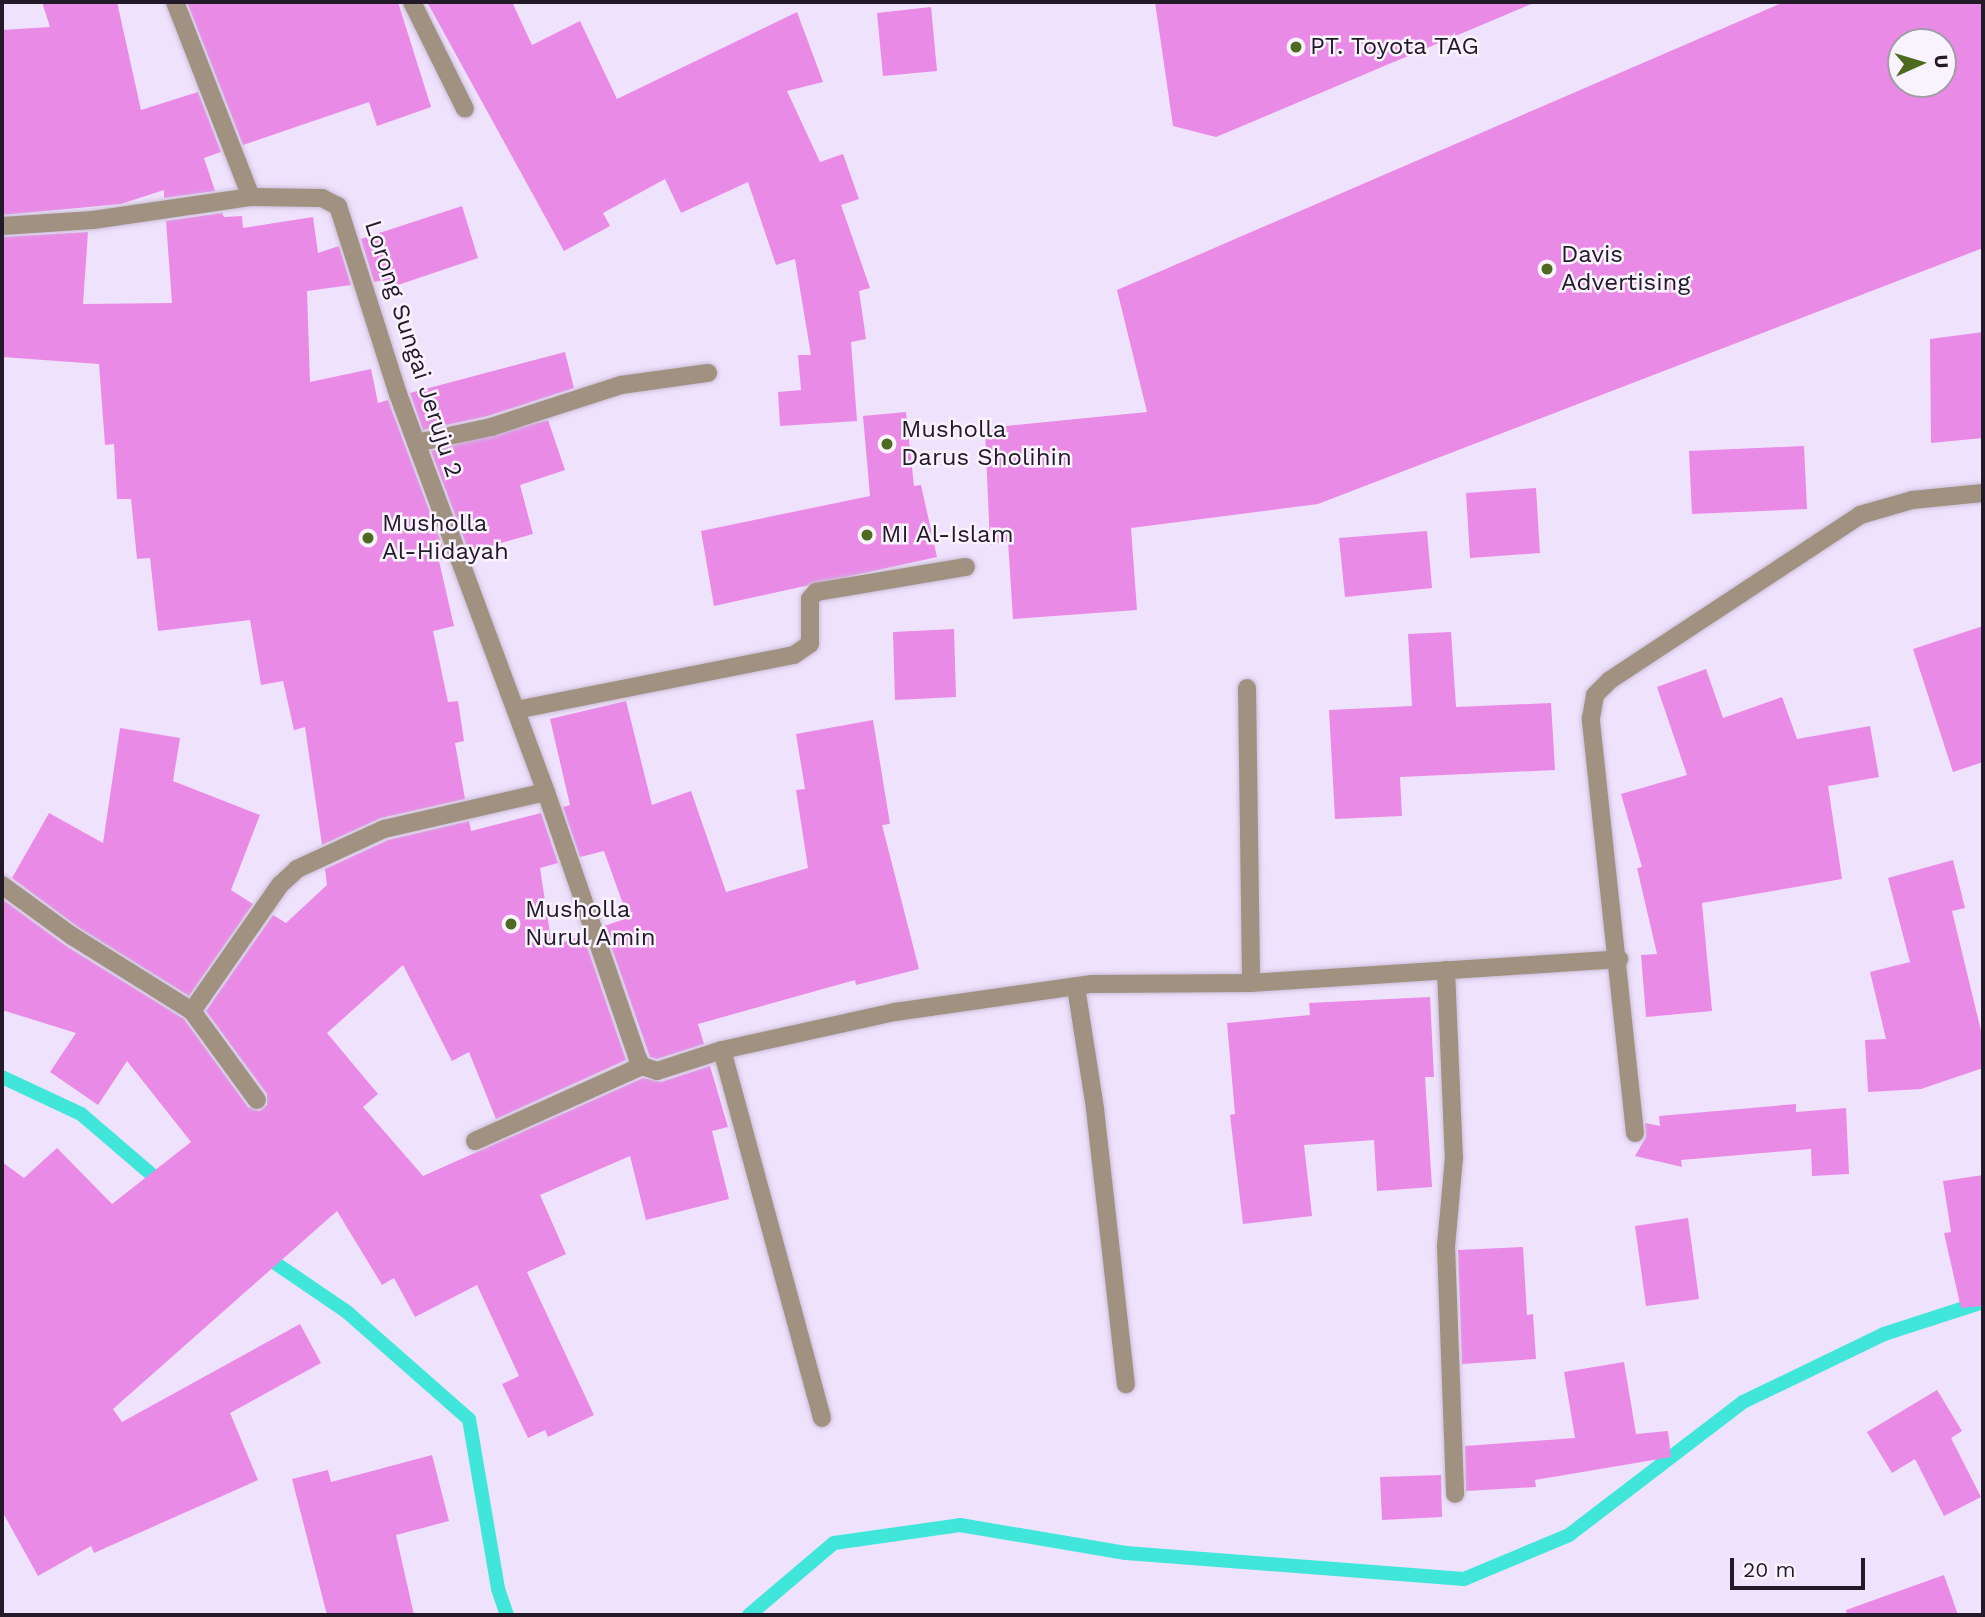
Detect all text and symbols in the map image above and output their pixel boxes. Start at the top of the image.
north arrow [1887,28,1957,98]
place label: PT. Toyota TAG [1310,33,1481,61]
marker: PT. Toyota TAG [1288,39,1304,55]
text: U [1930,54,1953,69]
street label: Lorong Sungai Jeruju 2 [358,217,468,481]
place label: Davis Advertising [1561,241,1690,297]
marker: Davis Advertising [1539,261,1555,277]
place label: Musholla Darus Sholihin [901,416,1072,472]
marker: Musholla Darus Sholihin [879,436,895,452]
place label: Musholla Al-Hidayah [382,510,509,566]
place label: MI Al-Islam [881,521,1015,549]
marker: MI Al-Islam [859,527,875,543]
marker: Musholla Al-Hidayah [360,530,376,546]
place label: Musholla Nurul Amin [525,896,657,952]
marker: Musholla Nurul Amin [503,916,519,932]
scale bar [1733,1544,1868,1588]
text: 20 m [1743,1557,1795,1582]

